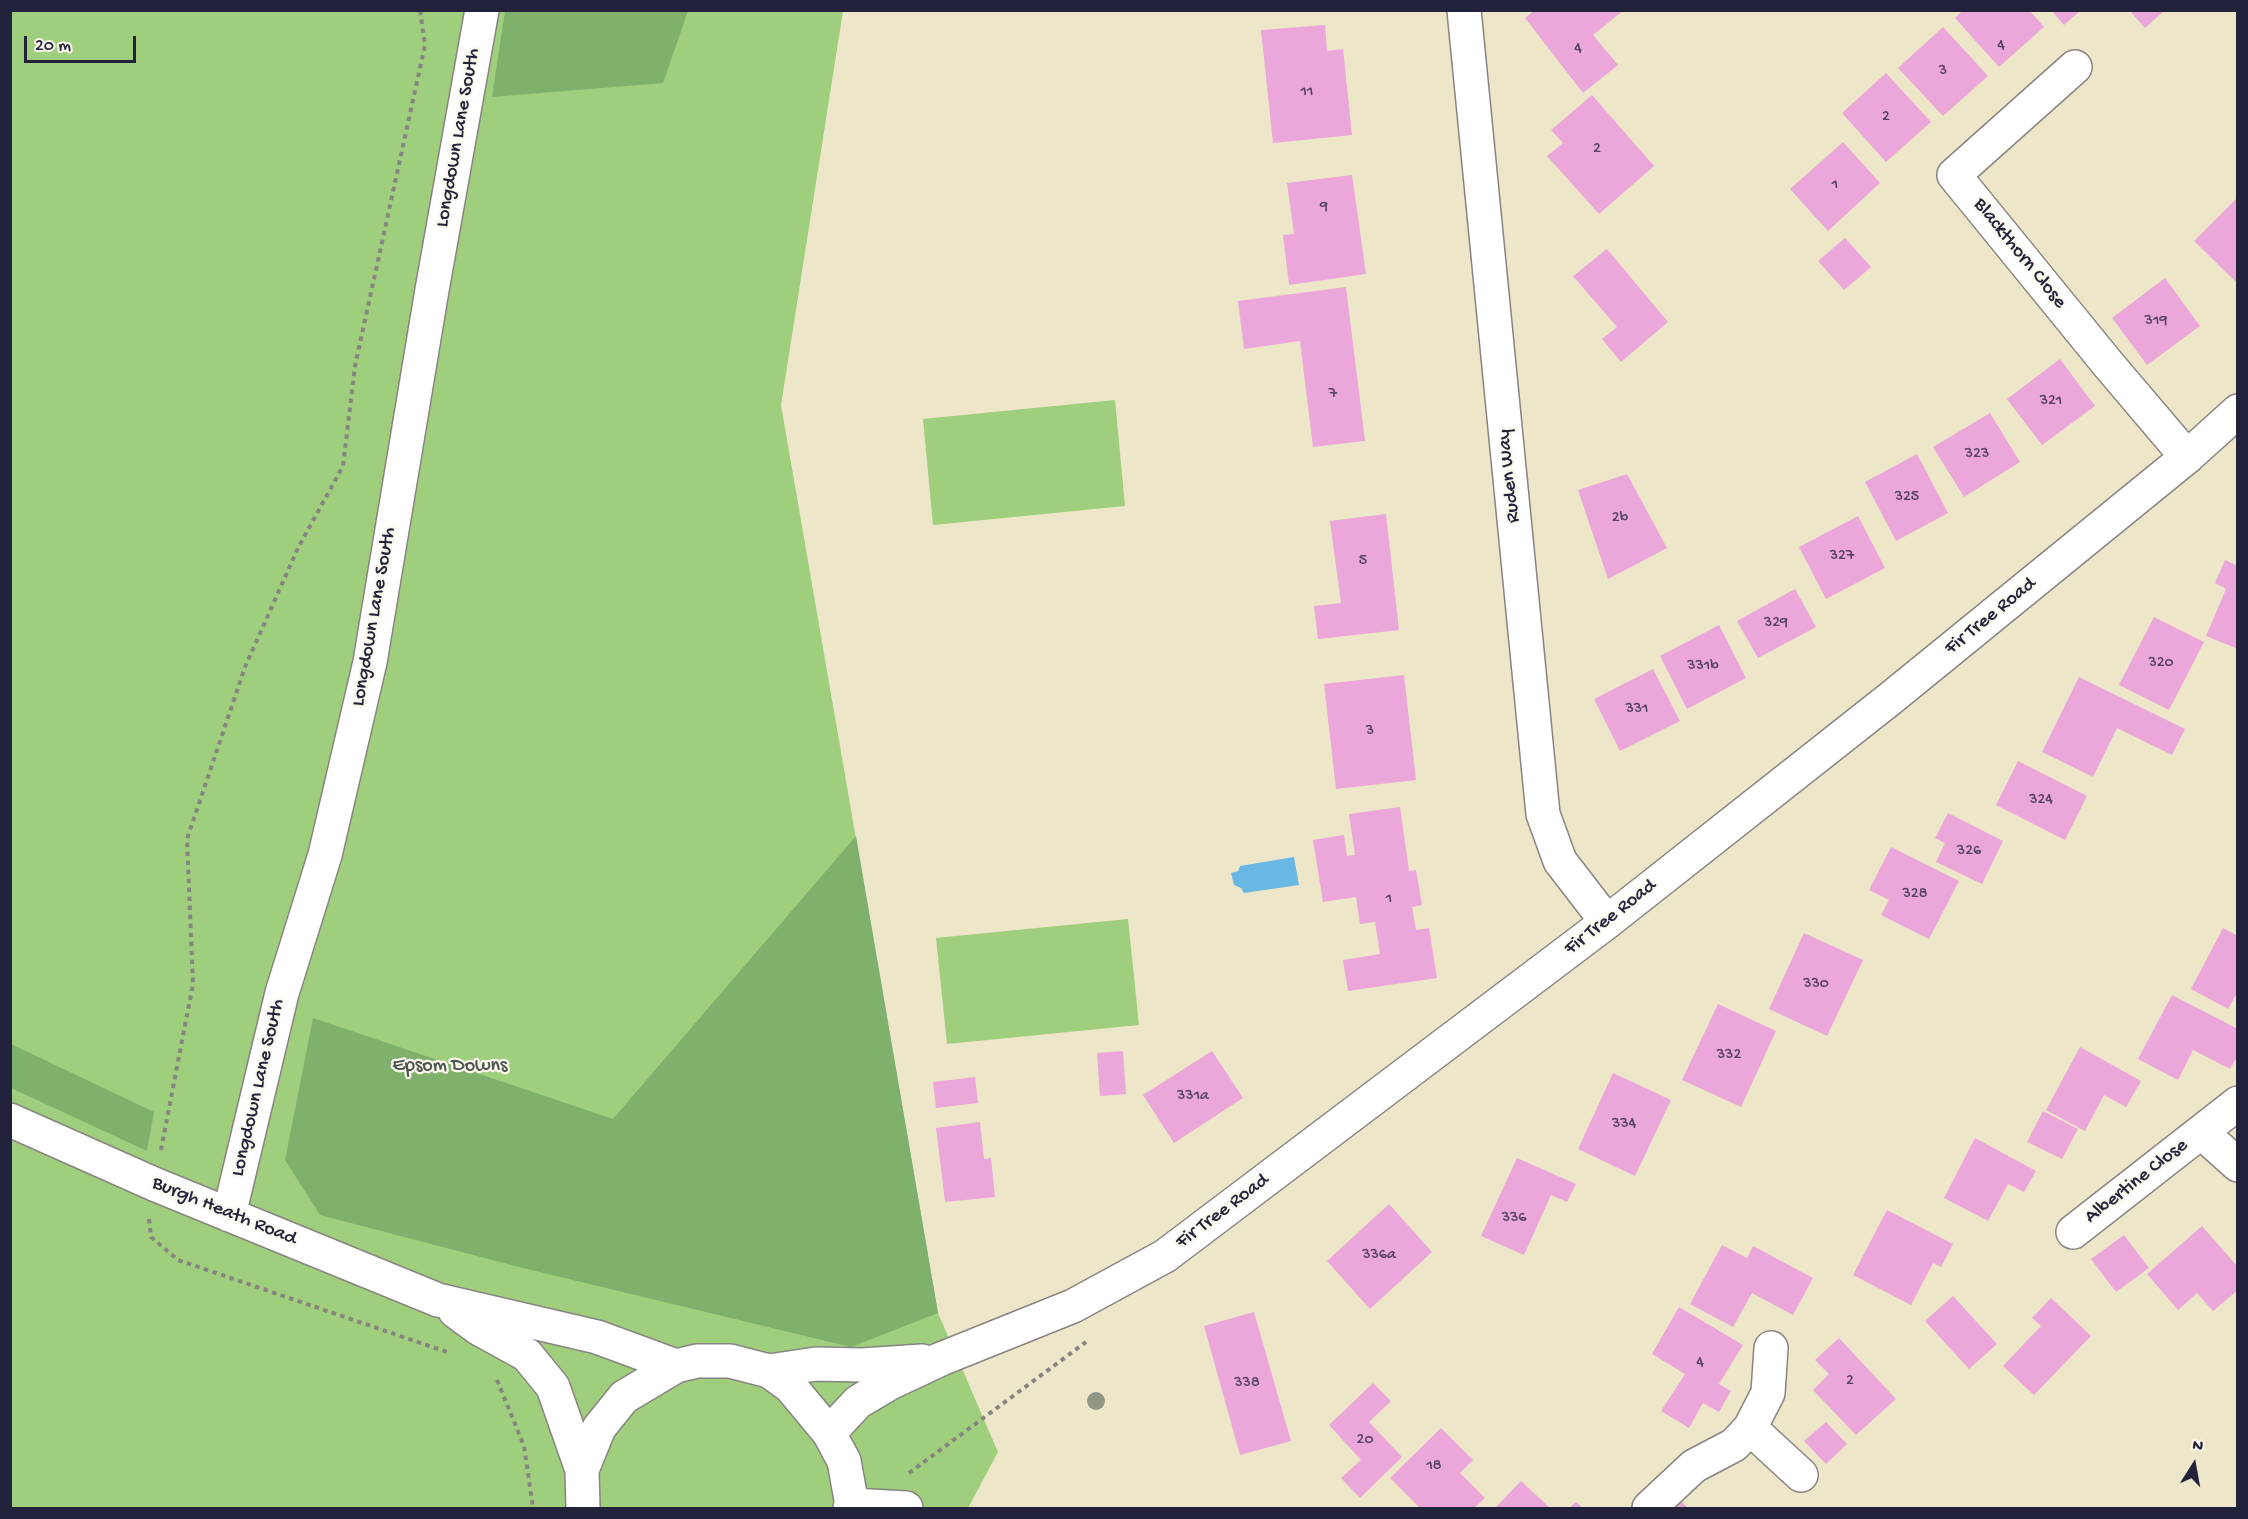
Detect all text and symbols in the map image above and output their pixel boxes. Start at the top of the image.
scale bar [27,24,140,62]
text: 20 m [35,36,71,57]
house number: 4 [1997,37,2005,57]
house number: 4 [1574,40,1582,60]
street label: Longdown Lane South [431,47,487,229]
house number: 3 [1939,62,1947,82]
house number: 11 [1301,83,1313,103]
house number: 2 [1882,108,1890,128]
house number: 2 [1593,140,1601,160]
house number: 1 [1832,176,1838,196]
street label: Blackthorn Close [1967,194,2071,314]
house number: 9 [1320,198,1328,218]
house number: 319 [2145,312,2167,332]
house number: 7 [1329,385,1337,405]
house number: 321 [2040,392,2062,412]
street label: Ruden Way [1493,428,1527,524]
house number: 323 [1965,445,1989,465]
house number: 325 [1895,488,1919,508]
house number: 2b [1612,509,1628,529]
street label: Longdown Lane South [347,526,403,708]
house number: 327 [1830,547,1854,567]
house number: 5 [1359,552,1367,572]
street label: Fir Tree Road [1941,573,2041,661]
house number: 329 [1764,614,1788,634]
house number: 320 [2148,654,2174,674]
house number: 331b [1687,657,1719,677]
house number: 331 [1625,700,1649,720]
house number: 3 [1366,722,1374,742]
house number: 324 [2029,791,2053,811]
house number: 326 [1957,842,1981,862]
street label: Fir Tree Road [1560,875,1662,961]
house number: 328 [1903,885,1927,905]
house number: 1 [1386,890,1392,910]
house number: 330 [1803,975,1829,995]
street label: Longdown Lane South [227,997,291,1179]
house number: 332 [1717,1046,1741,1066]
park label: Epsom Downs [393,1055,507,1079]
house number: 331a [1177,1087,1209,1107]
house number: 334 [1612,1115,1636,1135]
street label: Albertine Close [2081,1134,2193,1230]
street label: Fir Tree Road [1172,1169,1274,1255]
street label: Burgh Heath Road [148,1172,300,1252]
house number: 336 [1502,1209,1526,1229]
house number: 336a [1362,1246,1396,1266]
house number: 4 [1696,1354,1704,1374]
house number: 2 [1846,1372,1854,1392]
house number: 338 [1234,1374,1260,1394]
house number: 20 [1357,1431,1373,1451]
north arrow [2164,1435,2224,1495]
text: N [2191,1437,2204,1457]
house number: 18 [1426,1457,1442,1477]

